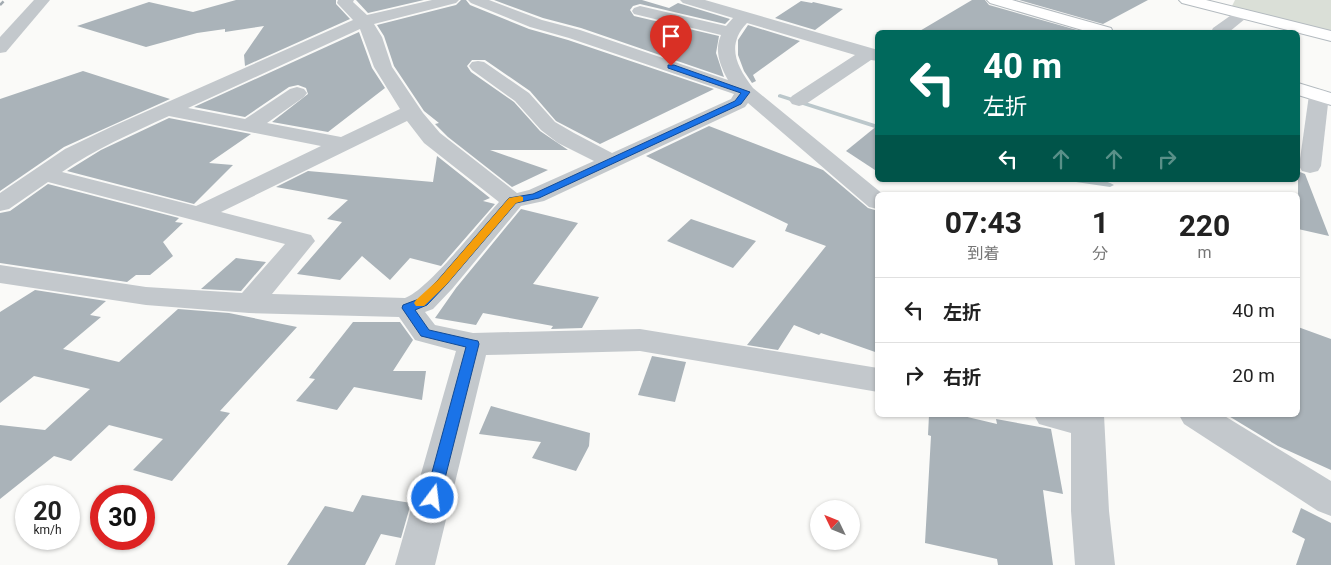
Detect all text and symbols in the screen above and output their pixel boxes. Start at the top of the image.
pin [650,15,692,66]
icon: arrive [657,22,685,50]
text: 40 m [983,46,1062,87]
icon: left [900,50,965,115]
text: 左折 [983,94,1027,119]
icon: left [994,145,1022,173]
icon: ahead [1047,145,1075,173]
icon: ahead [1100,145,1128,173]
icon: right [1153,145,1181,173]
text: 07:43 [945,205,1022,240]
text: 1 [1092,205,1109,240]
text: 220 [1179,208,1230,243]
text: m [1197,243,1211,262]
text: 到着 [967,244,999,263]
text: 分 [1092,244,1108,263]
icon: left [900,296,928,324]
text: 40 m [1232,299,1275,322]
text: 左折 [943,301,981,324]
icon: right [900,361,928,389]
text: 20 m [1232,364,1275,387]
text: 右折 [943,366,981,389]
position arrow [406,471,458,523]
speed limit sign: 30 [90,485,155,550]
text: 20 [33,497,62,526]
north arrow [810,500,860,550]
map controls [810,500,860,550]
text: km/h [33,523,62,537]

